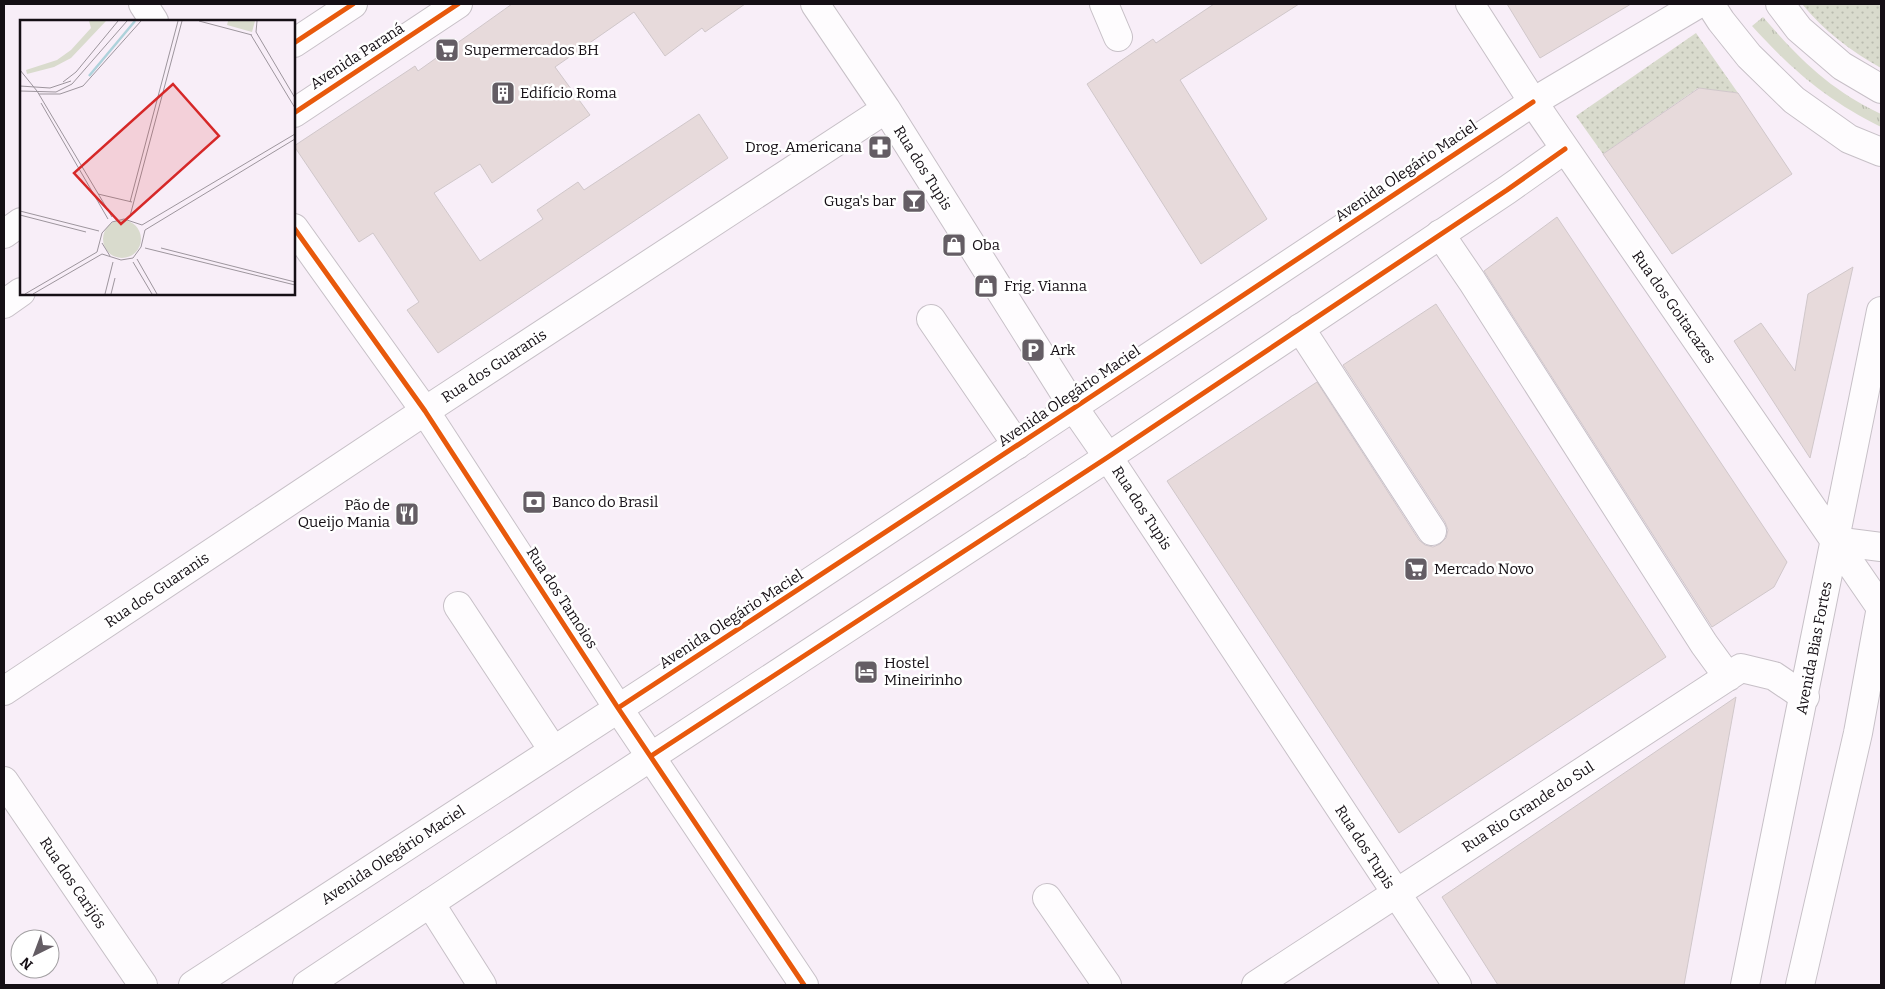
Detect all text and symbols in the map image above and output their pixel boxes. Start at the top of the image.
street label: Avenida Paraná [307,19,407,93]
inset map [20,20,295,295]
supermarket icon: Supermercados BH [434,37,460,63]
place label: Supermercados BH [464,41,599,59]
building icon: Edifício Roma [490,80,516,106]
place label: Edifício Roma [520,84,617,102]
street label: Avenida Olegário Maciel [1331,117,1481,225]
street label: Rua dos Tupis [890,122,956,214]
pharmacy icon: Drog. Americana [867,134,893,160]
place label: Drog. Americana [745,138,862,156]
bar icon: Guga's bar [901,188,927,214]
place label: Guga's bar [824,192,896,210]
shop icon: Oba [941,232,967,258]
place label: Oba [972,236,1000,254]
street label: Rua dos Goitacazes [1628,247,1720,367]
shop icon: Frig. Vianna [973,273,999,299]
place label: Frig. Vianna [1004,277,1087,295]
street label: Rua dos Guaranis [438,325,550,407]
parking icon: Ark [1020,337,1046,363]
place label: Ark [1050,341,1076,359]
street label: Avenida Olegário Maciel [994,342,1144,450]
street label: Rua dos Tupis [1108,463,1176,553]
bank icon: Banco do Brasil [521,489,547,515]
place label: Banco do Brasil [552,493,658,511]
place label: Pão de Queijo Mania [298,496,390,531]
restaurant icon: Pão de Queijo Mania [394,501,420,527]
street label: Rua dos Tamoios [523,544,601,652]
street label: Rua dos Guaranis [102,549,212,631]
supermarket icon: Mercado Novo [1403,556,1429,582]
place label: Mercado Novo [1434,560,1534,578]
street label: Avenida Olegário Maciel [656,566,806,672]
street label: Avenida Bias Fortes [1792,580,1836,716]
place label: Hostel Mineirinho [884,654,962,689]
hotel icon: Hostel Mineirinho [853,659,879,685]
street label: Rua Rio Grande do Sul [1459,758,1597,856]
street label: Avenida Olegário Maciel [318,802,468,908]
street label: Rua dos Tupis [1331,802,1399,892]
street label: Rua dos Carijós [36,834,110,932]
north arrow [10,929,60,979]
text: N [17,953,36,973]

